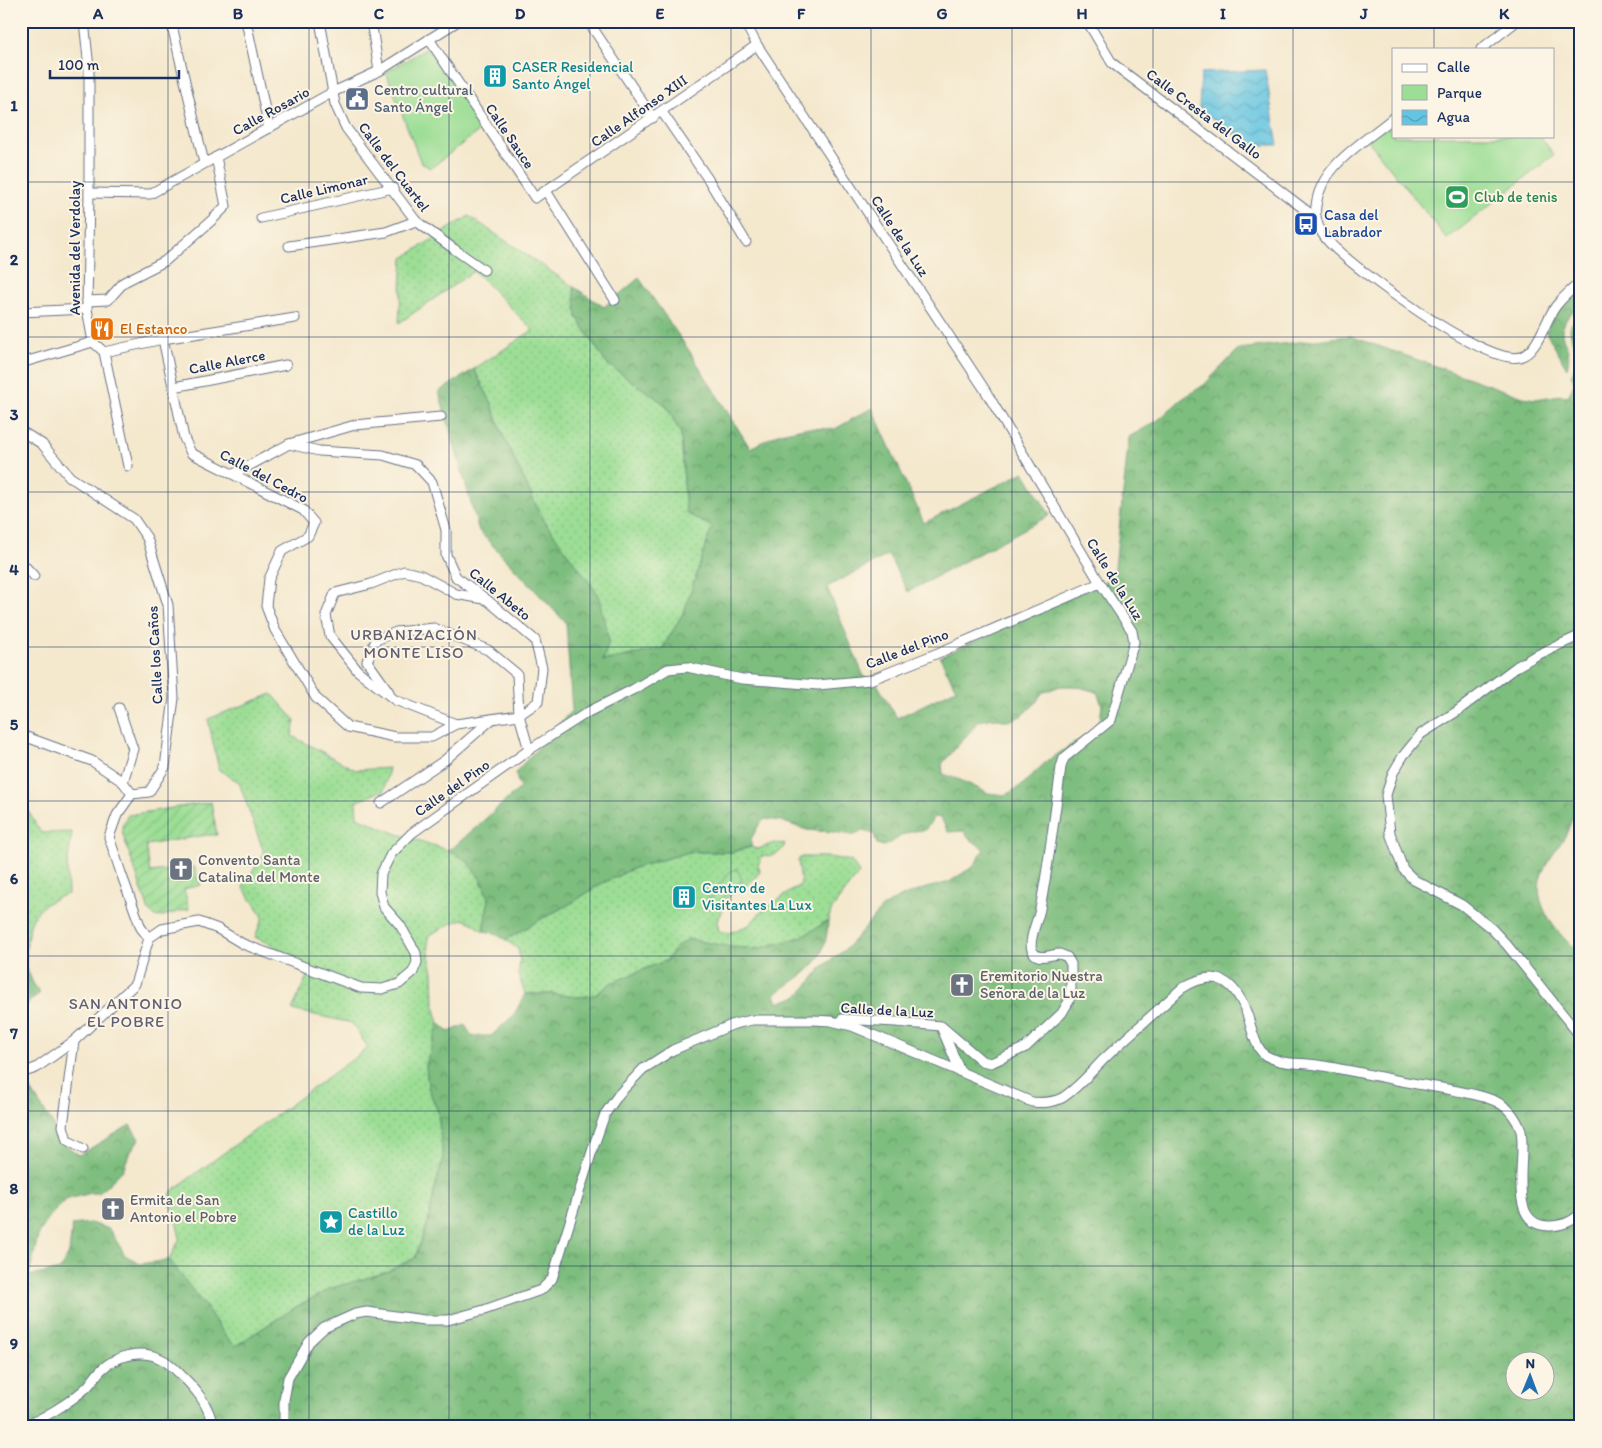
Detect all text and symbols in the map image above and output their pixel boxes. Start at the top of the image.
text: A [92,4,104,23]
text: B [233,4,244,23]
text: C [374,4,385,23]
text: D [515,4,526,23]
text: E [656,4,665,23]
text: F [797,4,806,23]
text: G [936,4,948,23]
text: H [1076,4,1088,23]
text: I [1220,4,1226,23]
text: J [1359,4,1368,23]
text: K [1499,4,1510,23]
scale bar [50,48,179,80]
legend [1392,48,1554,138]
text: 100 m [58,56,100,74]
place label: CASER Residencial Santo Ángel [512,58,634,93]
text: Calle [1437,58,1470,76]
building icon: CASER Residencial Santo Ángel [482,63,508,89]
street label: Calle Cresta del Gallo [1143,65,1265,163]
street label: Calle Alfonso XIII [587,71,691,151]
place label: Centro cultural Santo Ángel [374,81,474,116]
street label: Calle Rosario [229,82,313,140]
text: Parque [1437,84,1482,102]
public building icon: Centro cultural Santo Ángel [344,86,370,112]
text: 1 [10,96,18,115]
street label: Calle Sauce [482,100,538,172]
text: Agua [1437,108,1471,126]
street label: Calle del Cuartel [354,119,434,216]
street label: Calle Limonar [278,170,370,208]
street label: Avenida del Verdolay [66,181,84,315]
sports icon: Club de tenis [1444,184,1470,210]
place label: Club de tenis [1474,188,1558,206]
street label: Calle de la Luz [867,192,933,280]
place label: Casa del Labrador [1324,206,1382,241]
bus stop icon: Casa del Labrador [1293,211,1319,237]
text: 2 [10,250,19,269]
restaurant icon: El Estanco [89,316,115,342]
place label: El Estanco [120,320,187,338]
street label: Calle Alerce [187,346,267,378]
text: 3 [10,405,19,424]
street label: Calle del Cedro [217,445,311,507]
street label: Calle de la Luz [1083,535,1147,623]
text: 4 [9,560,19,579]
street label: Calle Abeto [465,564,535,624]
street label: Calle los Caños [143,605,167,705]
district label: URBANIZACIÓN MONTE LISO [350,625,478,662]
street label: Calle del Pino [863,625,951,673]
text: 5 [10,715,19,734]
street label: Calle del Pino [411,756,493,820]
place label: Convento Santa Catalina del Monte [198,851,320,886]
church icon: Convento Santa Catalina del Monte [168,856,194,882]
text: 6 [10,869,19,888]
place label: Centro de Visitantes La Lux [702,879,812,914]
building icon: Centro de Visitantes La Lux [671,884,697,910]
place label: Eremitorio Nuestra Señora de la Luz [980,967,1103,1002]
church icon: Eremitorio Nuestra Señora de la Luz [949,972,975,998]
district label: SAN ANTONIO EL POBRE [69,994,183,1031]
street label: Calle de la Luz [840,999,934,1021]
text: 7 [9,1024,18,1043]
text: 8 [10,1179,19,1198]
place label: Ermita de San Antonio el Pobre [130,1191,237,1226]
church icon: Ermita de San Antonio el Pobre [100,1196,126,1222]
place label: Castillo de la Luz [348,1204,405,1239]
place icon: Castillo de la Luz [318,1209,344,1235]
text: 9 [10,1334,18,1353]
north arrow [1504,1350,1554,1400]
text: N [1525,1355,1535,1372]

